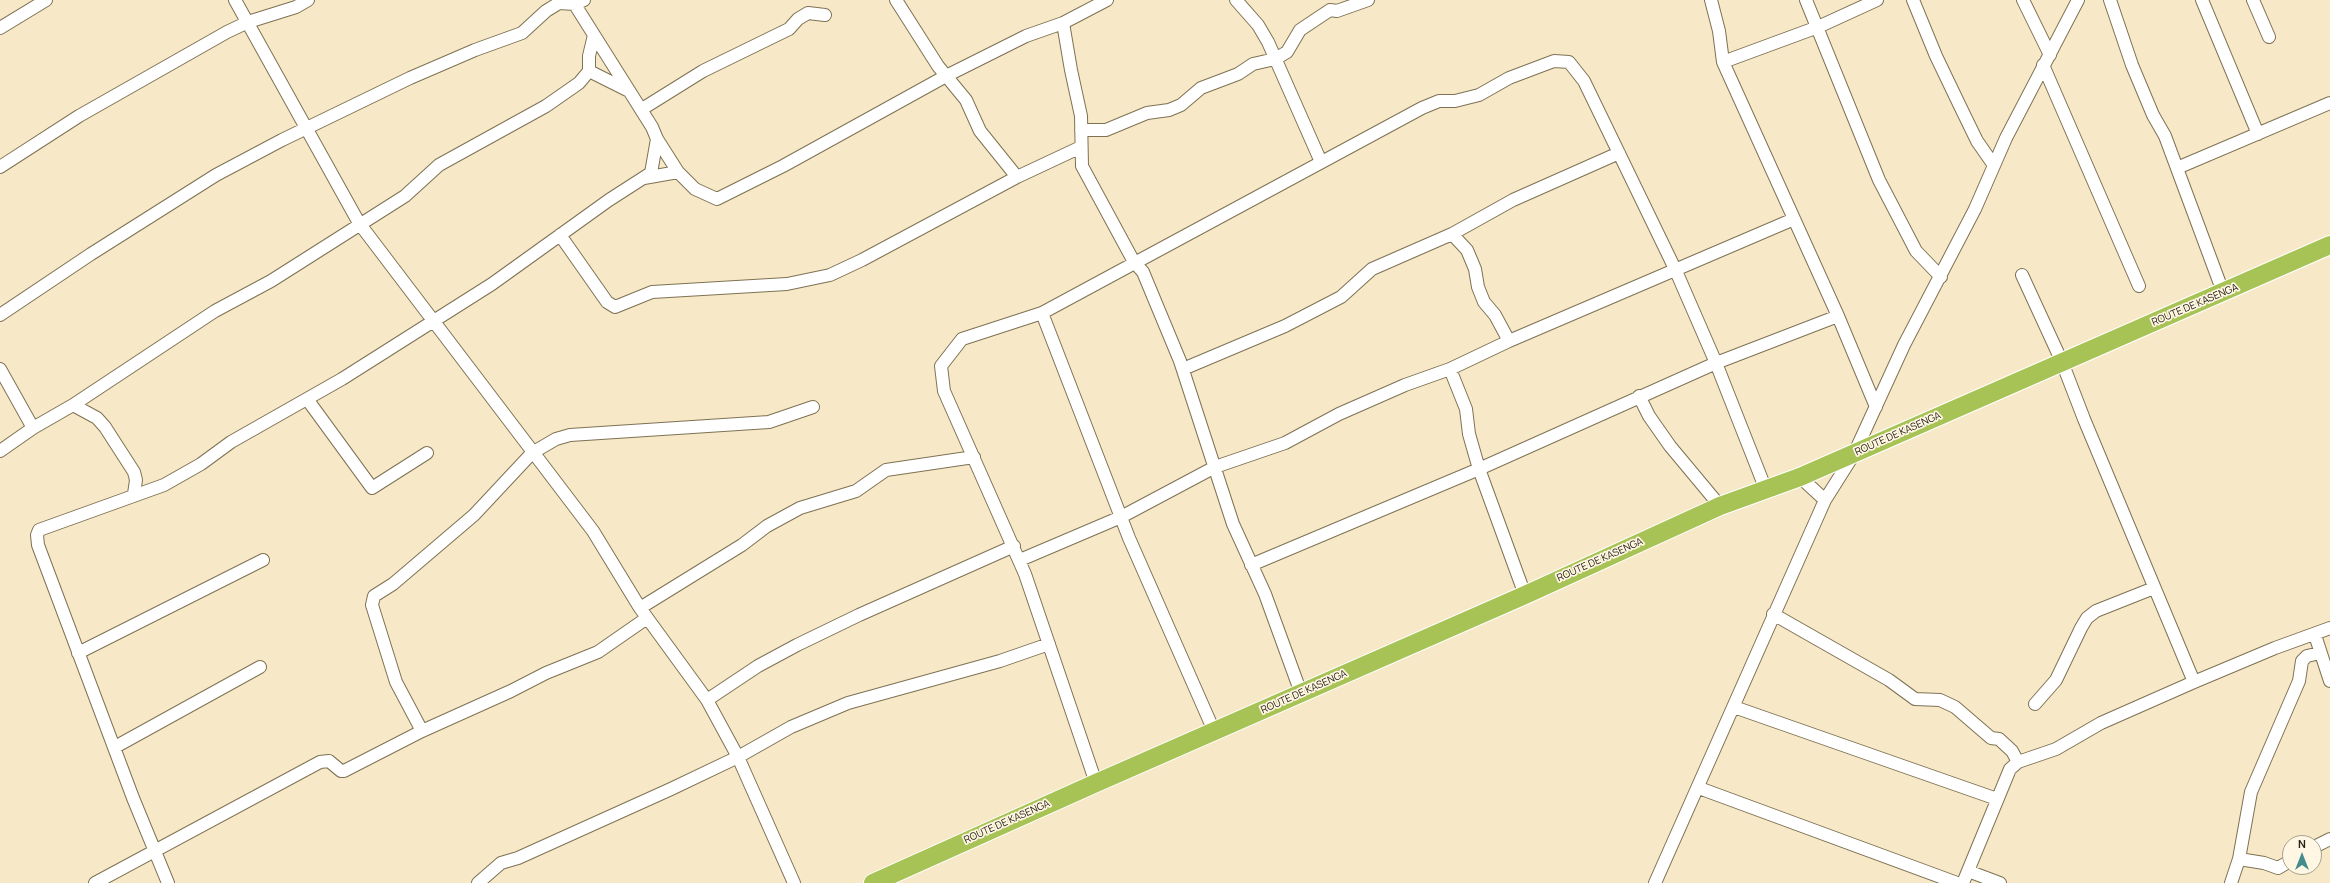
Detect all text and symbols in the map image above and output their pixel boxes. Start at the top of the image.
street label: ROUTE DE KASENGA [2150,281,2240,329]
street label: ROUTE DE KASENGA [1853,410,1943,458]
street label: ROUTE DE KASENGA [1555,536,1645,584]
street label: ROUTE DE KASENGA [1259,668,1349,716]
street label: ROUTE DE KASENGA [962,798,1052,846]
north arrow [2282,835,2322,875]
text: N [2298,836,2306,851]

